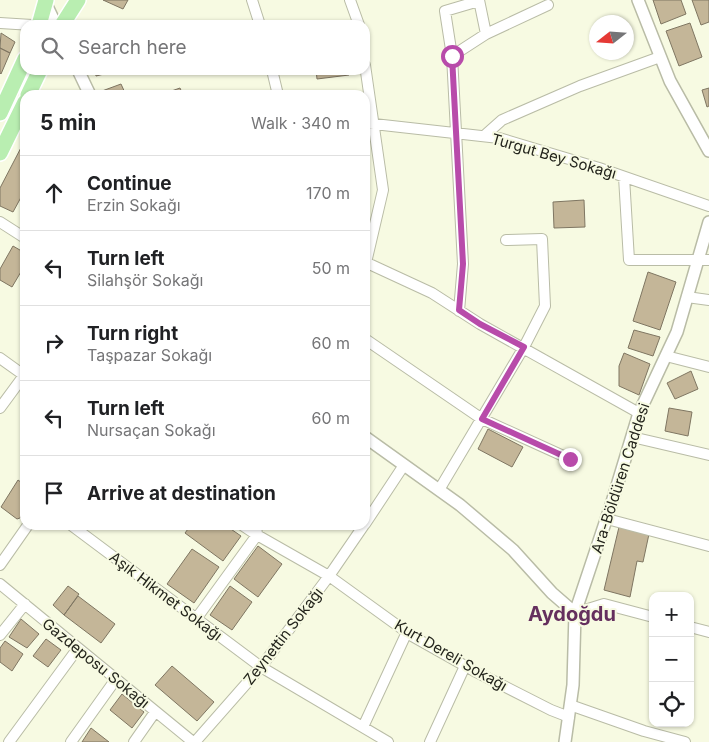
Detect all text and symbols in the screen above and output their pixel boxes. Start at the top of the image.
north arrow [589,15,634,60]
search box [20,20,370,75]
icon: search [38,34,66,62]
text: Search here [78,36,187,59]
route start [441,45,464,68]
text: 5 min [40,110,96,135]
text: Walk · 340 m [251,113,350,133]
street label: Turgut Bey Sokağı [489,129,619,183]
text: Continue [87,172,172,195]
icon: ahead [40,179,68,207]
text: 170 m [306,183,350,203]
text: Erzin Sokağı [87,195,181,215]
text: Turn left [87,247,165,270]
icon: left [40,254,68,282]
text: 50 m [312,258,350,278]
text: Silahşör Sokağı [87,270,203,290]
text: Turn right [87,322,178,345]
icon: right [40,329,68,357]
text: 60 m [311,333,350,353]
text: Taşpazar Sokağı [87,345,212,365]
text: Turn left [87,397,165,420]
street label: Ara-Böldüren Caddesi [587,400,653,556]
icon: left [40,404,68,432]
text: 60 m [311,408,350,428]
text: Nursaçan Sokağı [87,420,216,440]
route end [559,448,582,471]
icon: arrive [40,479,68,507]
text: Arrive at destination [87,482,276,505]
street label: Aşık Hikmet Sokağı [106,547,226,645]
street label: Zeynettin Sokağı [239,584,327,688]
map controls [649,592,694,727]
button: + [649,592,694,637]
district label: Aydoğdu [528,602,616,626]
street label: Gazdeposu Sokağı [38,614,154,712]
street label: Kurt Dereli Sokağı [391,615,511,695]
button: − [649,637,694,682]
button: locate [649,682,694,727]

